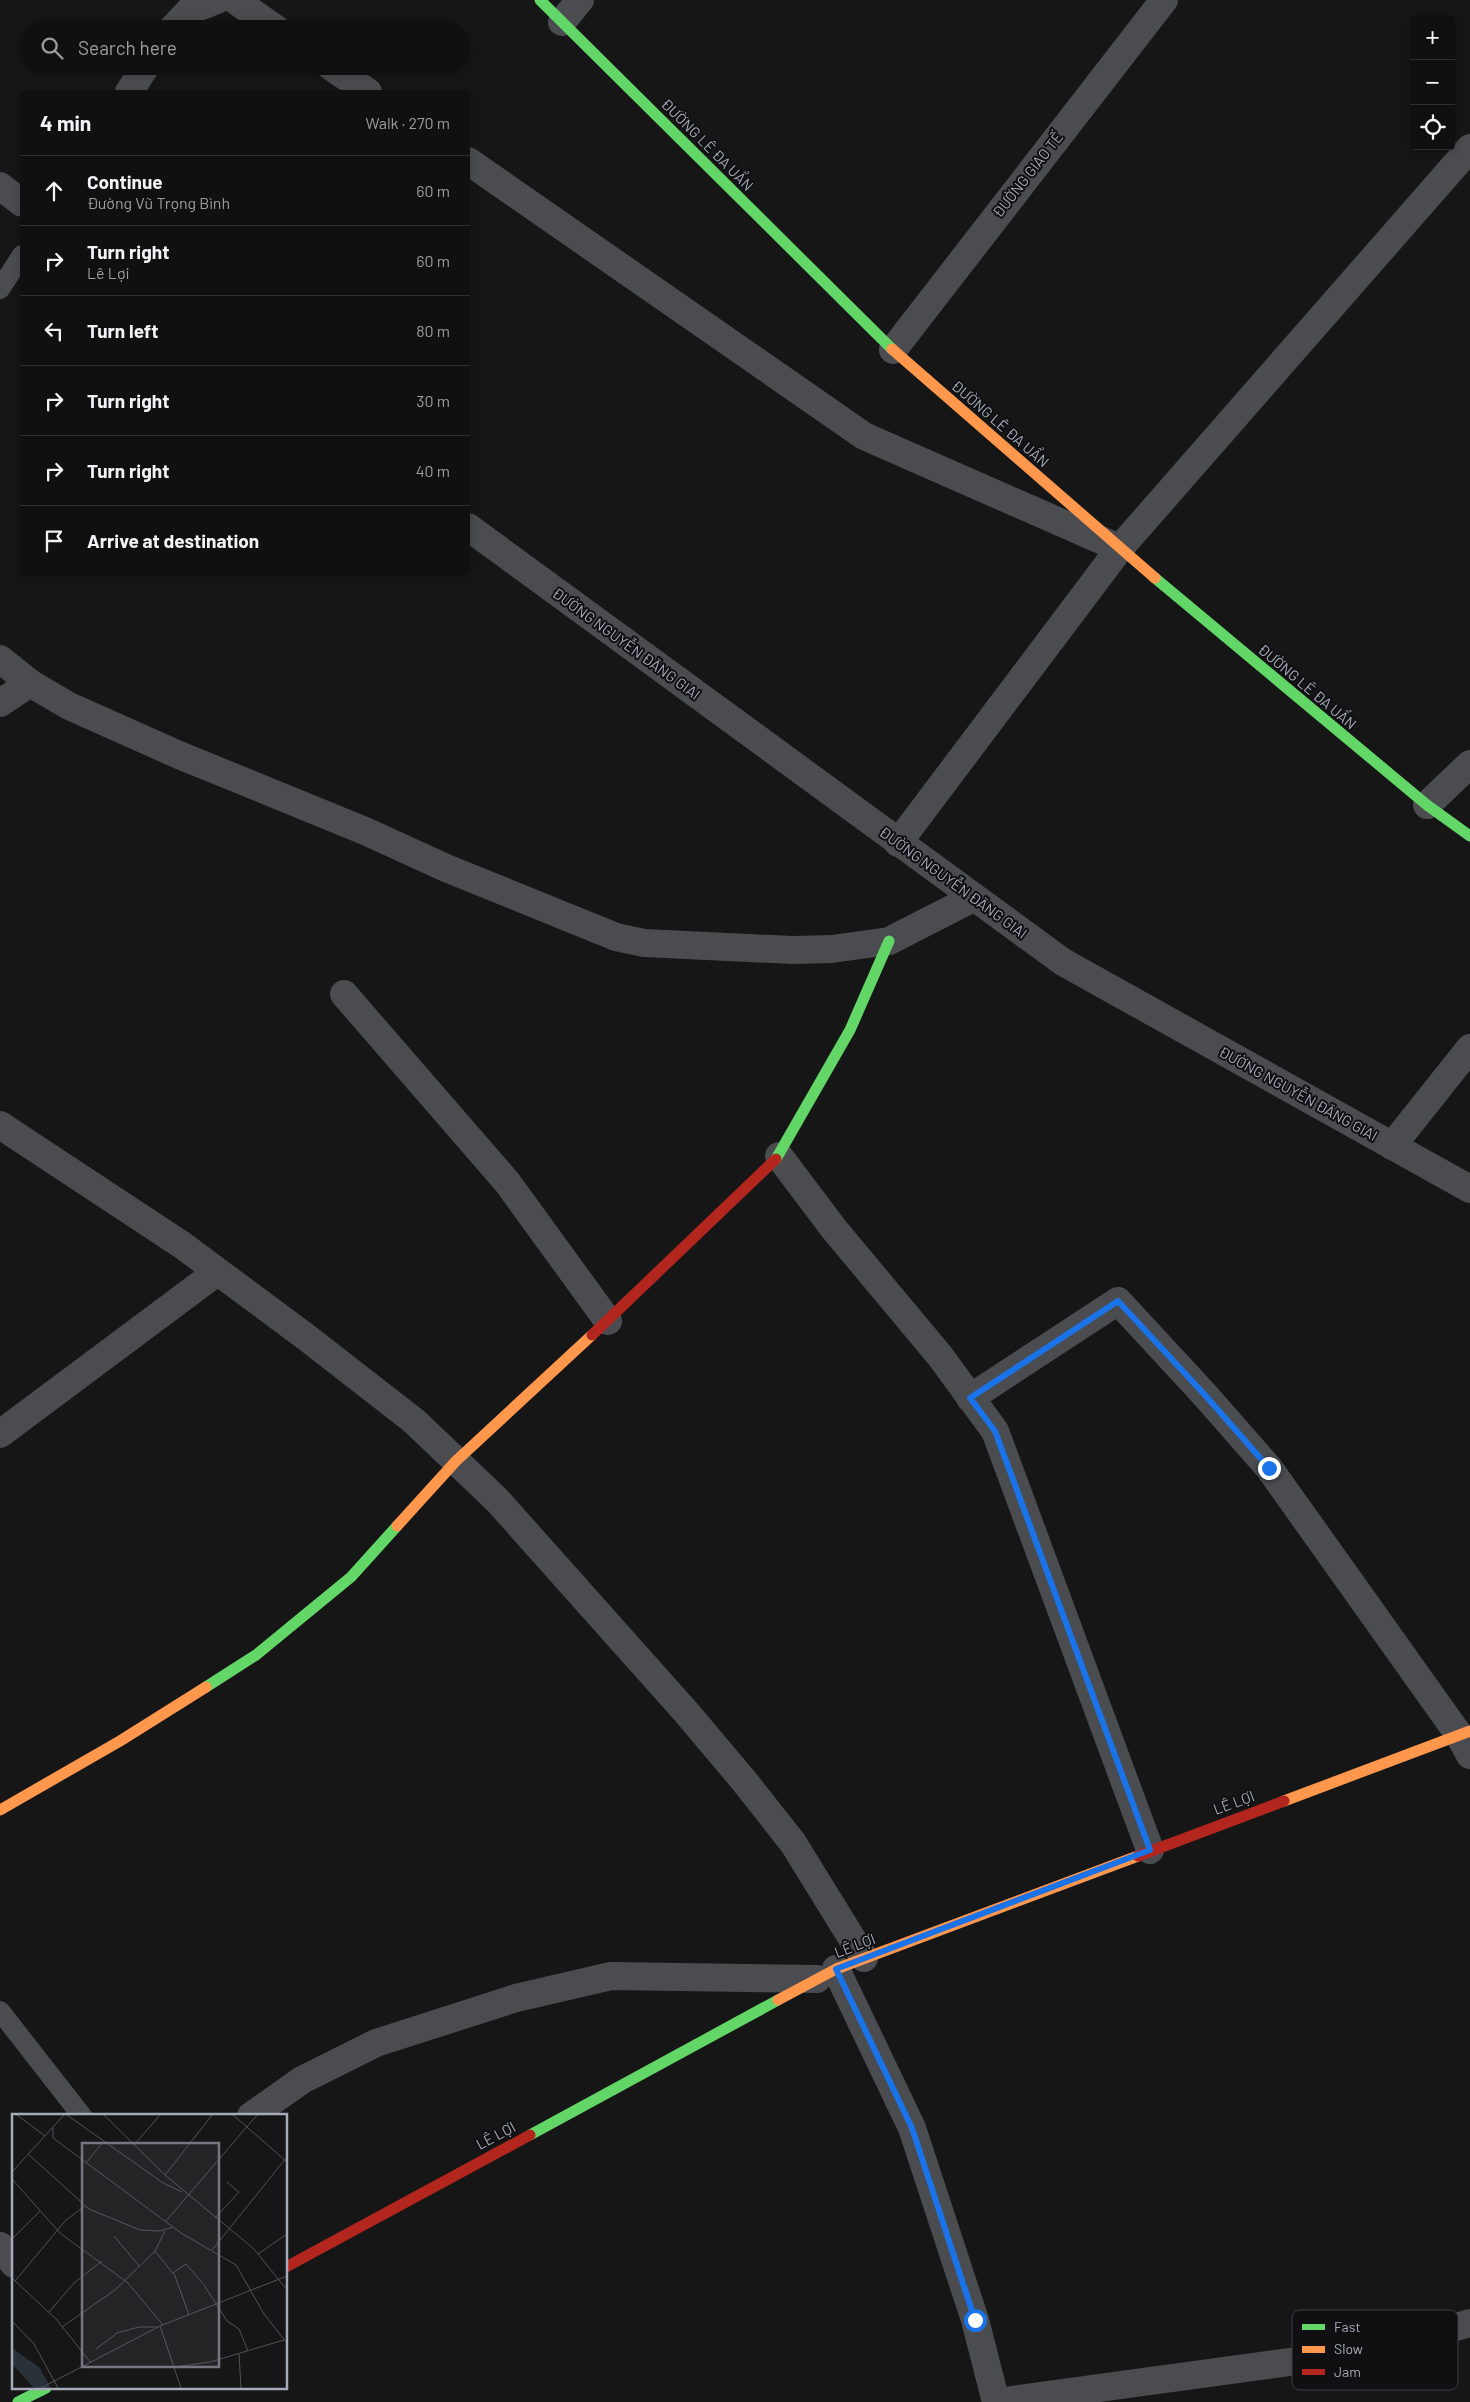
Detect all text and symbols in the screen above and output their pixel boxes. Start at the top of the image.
map controls [1410,15,1455,150]
button: + [1410,15,1455,60]
search box [20,20,470,75]
icon: search [38,34,66,62]
text: Search here [78,36,177,59]
button: − [1410,60,1455,105]
street label: ĐƯỜNG LÊ ĐA UẨN [658,93,759,194]
button: locate [1410,105,1455,150]
text: 4 min [40,110,91,135]
text: Walk · 270 m [365,113,450,132]
street label: ĐƯỜNG GIAO TẾ [988,128,1066,221]
text: Continue [87,170,163,193]
icon: ahead [40,177,68,205]
text: 60 m [416,181,450,200]
text: Đường Vũ Trọng Bình [87,193,230,212]
text: Turn right [87,240,169,263]
icon: right [40,247,68,275]
text: 60 m [416,251,450,270]
text: Lê Lợi [87,263,130,282]
icon: left [40,317,68,345]
text: Turn left [87,319,158,342]
text: 80 m [416,321,450,340]
street label: ĐƯỜNG LÊ ĐA UẨN [948,375,1054,470]
icon: right [40,387,68,415]
text: Turn right [87,389,169,412]
text: 30 m [416,391,450,410]
icon: right [40,457,68,485]
text: Turn right [87,459,169,482]
text: 40 m [416,461,450,480]
icon: arrive [40,527,68,555]
text: Arrive at destination [87,529,259,552]
street label: ĐƯỜNG NGUYỄN ĐĂNG GIAI [549,583,705,703]
street label: ĐƯỜNG LÊ ĐA UẨN [1255,638,1362,733]
street label: ĐƯỜNG NGUYỄN ĐĂNG GIAI [876,822,1032,942]
street label: ĐƯỜNG NGUYỄN ĐĂNG GIAI [1216,1041,1381,1144]
route end [1258,1457,1281,1480]
street label: LÊ LỢI [1211,1786,1257,1818]
street label: LÊ LỢI [832,1929,878,1961]
inset map [12,2114,288,2390]
street label: LÊ LỢI [473,2117,518,2153]
route start [964,2309,987,2332]
legend [1292,2310,1458,2390]
text: Fast [1334,2318,1360,2335]
text: Slow [1334,2340,1363,2357]
text: Jam [1334,2363,1361,2380]

